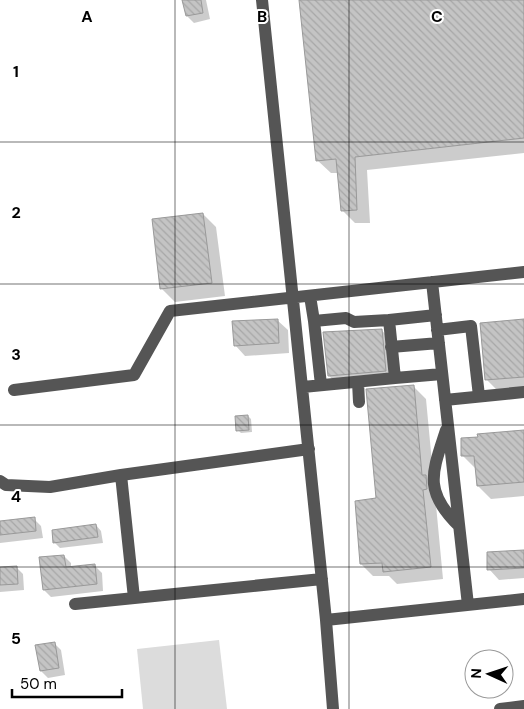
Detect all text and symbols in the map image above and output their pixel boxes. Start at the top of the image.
text: A [81,6,93,27]
text: B [257,6,267,27]
text: C [431,6,443,27]
text: 1 [13,61,19,82]
text: 2 [11,202,21,223]
text: 3 [11,344,21,365]
text: 4 [11,486,21,507]
text: 5 [11,628,21,649]
north arrow [464,649,514,699]
scale bar [12,666,122,698]
text: N [467,668,485,679]
text: 50 m [20,674,57,694]

